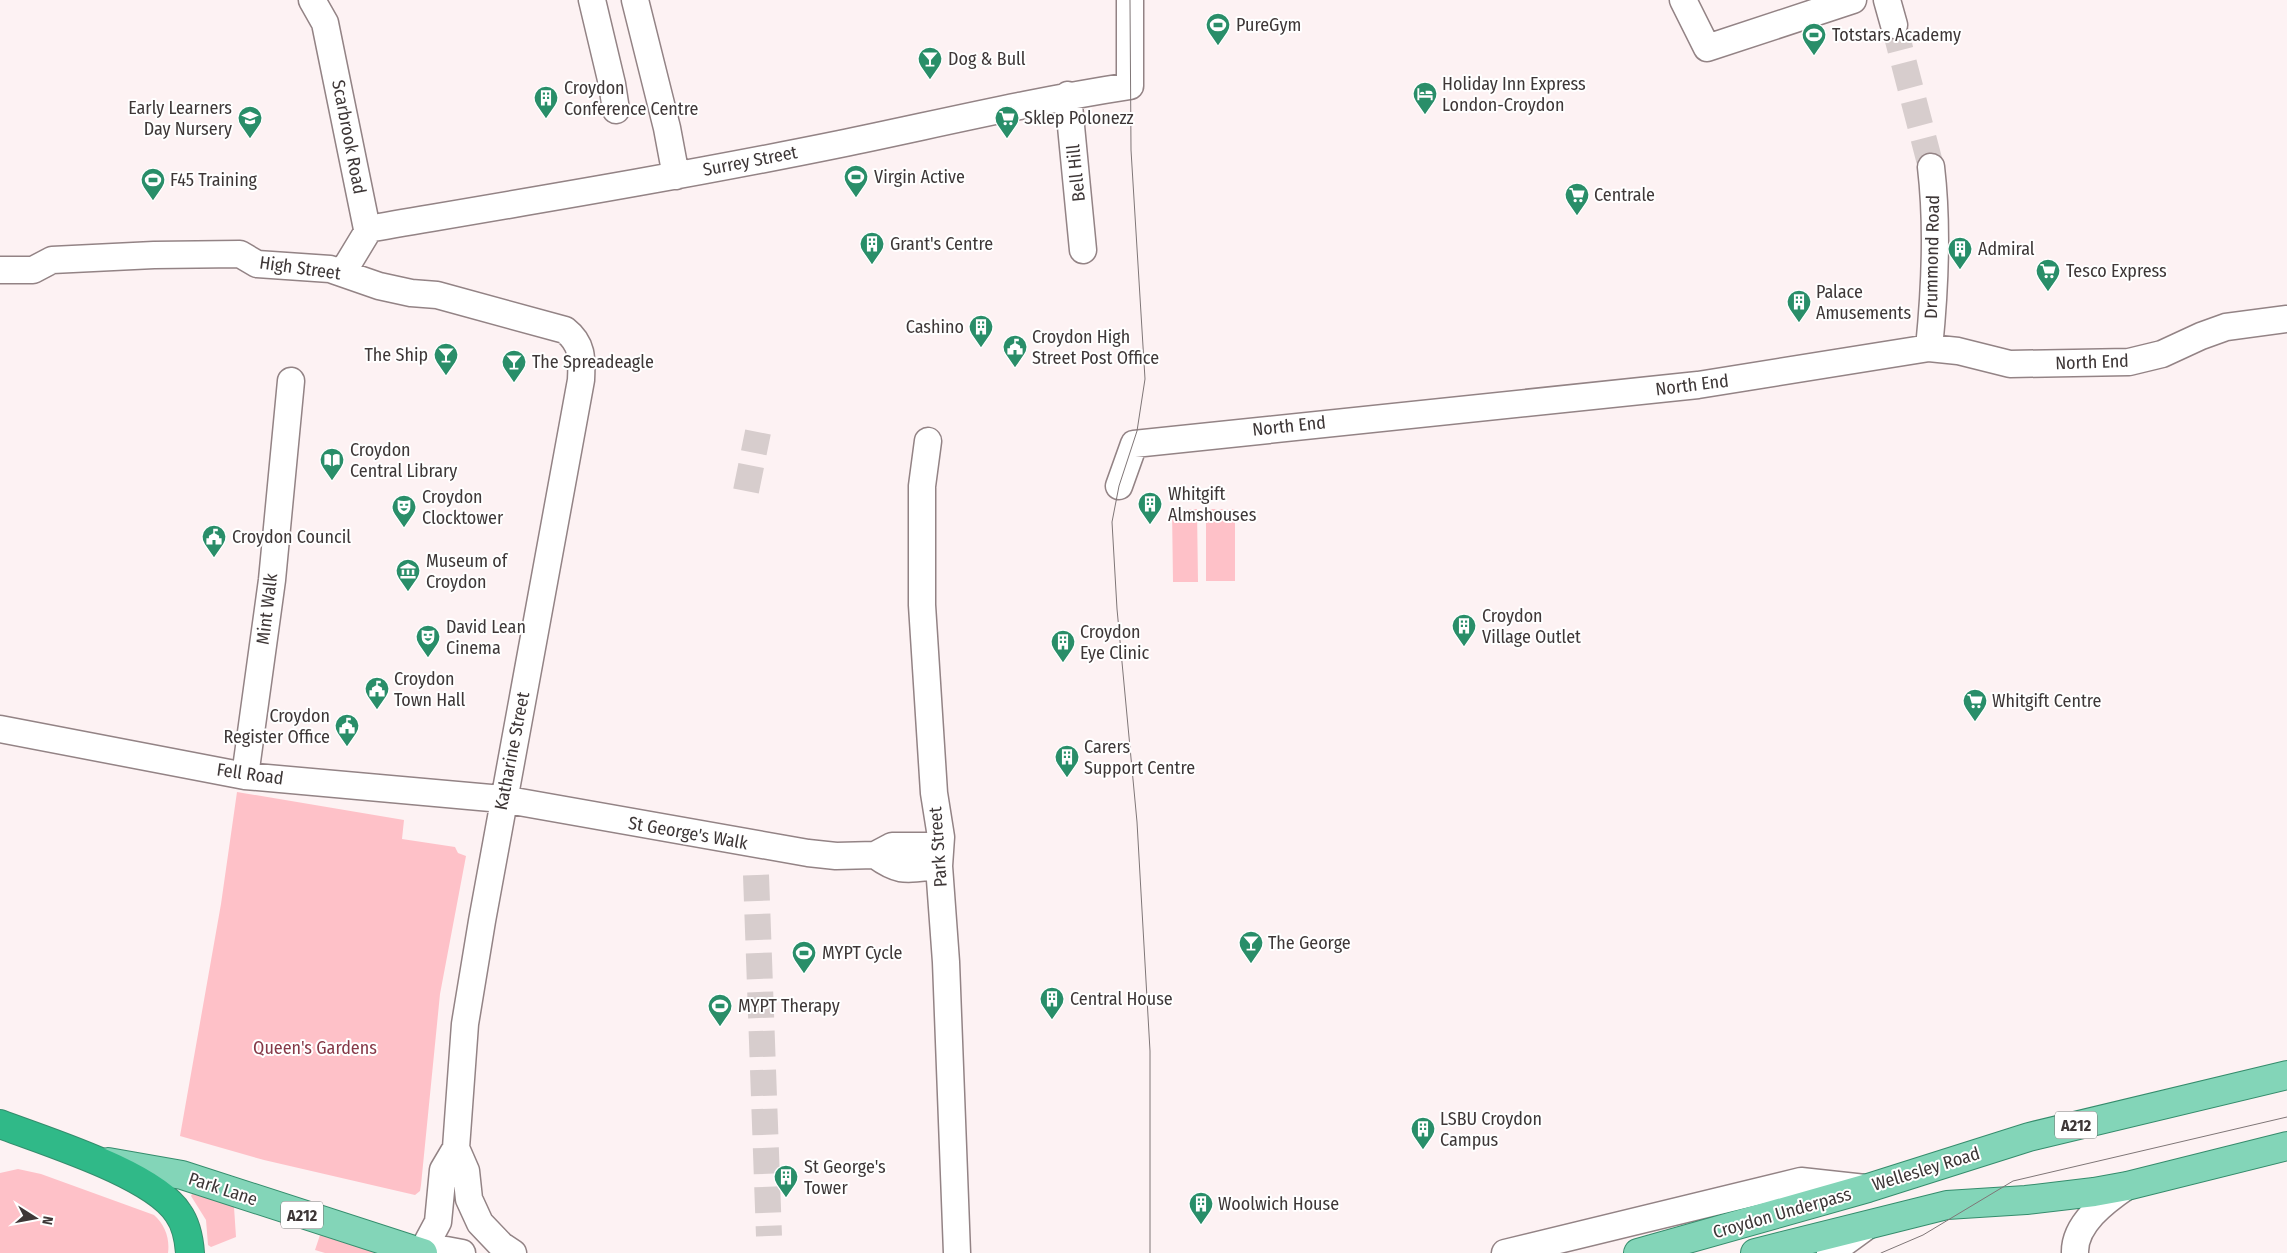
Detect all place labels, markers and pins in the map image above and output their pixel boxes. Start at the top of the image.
sports icon: PureGym [1205,12,1231,46]
place label: PureGym [1236,14,1301,36]
sports icon: Totstars Academy [1801,22,1827,56]
place label: Totstars Academy [1832,24,1961,46]
bar icon: Dog & Bull [917,46,943,80]
place label: Dog & Bull [948,48,1026,70]
place label: Holiday Inn Express London-Croydon [1442,73,1586,116]
place label: Croydon Conference Centre [564,77,698,120]
hotel icon: Holiday Inn Express London-Croydon [1412,81,1438,115]
building icon: Croydon Conference Centre [533,85,559,119]
place label: Early Learners Day Nursery [128,97,232,140]
school or university icon: Early Learners Day Nursery [237,105,263,139]
supermarket icon: Sklep Polonezz [994,105,1020,139]
place label: Sklep Polonezz [1024,107,1134,129]
sports icon: Virgin Active [843,164,869,198]
place label: Virgin Active [874,166,965,188]
sports icon: F45 Training [140,167,166,201]
place label: F45 Training [170,169,258,191]
supermarket icon: Centrale [1564,182,1590,216]
place label: Centrale [1594,184,1655,206]
building icon: Grant's Centre [859,231,885,265]
place label: Grant's Centre [890,233,993,255]
building icon: Admiral [1947,236,1973,270]
place label: Admiral [1978,238,2035,260]
supermarket icon: Tesco Express [2035,258,2061,292]
place label: Tesco Express [2066,260,2167,282]
place label: Palace Amusements [1816,281,1911,324]
building icon: Palace Amusements [1786,289,1812,323]
building icon: Cashino [968,314,994,348]
place label: Cashino [906,316,964,338]
place label: Croydon High Street Post Office [1032,326,1159,369]
public building icon: Croydon High Street Post Office [1002,334,1028,368]
bar icon: The Ship [433,342,459,376]
place label: The Ship [365,344,428,366]
bar icon: The Spreadeagle [501,349,527,383]
place label: The Spreadeagle [532,351,654,373]
place label: Croydon Central Library [350,439,457,482]
library icon: Croydon Central Library [319,447,345,481]
place label: Whitgift Almshouses [1168,483,1257,526]
place label: Croydon Clocktower [422,486,504,529]
building icon: Whitgift Almshouses [1137,491,1163,525]
theatre icon: Croydon Clocktower [391,494,417,528]
public building icon: Croydon Council [201,524,227,558]
place label: Croydon Council [232,526,351,548]
place label: Museum of Croydon [426,550,509,593]
museum icon: Museum of Croydon [395,558,421,592]
place label: Croydon Village Outlet [1482,605,1581,648]
building icon: Croydon Village Outlet [1451,613,1477,647]
place label: David Lean Cinema [446,616,526,659]
place label: Croydon Eye Clinic [1080,621,1149,664]
theatre icon: David Lean Cinema [415,624,441,658]
building icon: Croydon Eye Clinic [1050,629,1076,663]
place label: Croydon Town Hall [394,668,466,711]
public building icon: Croydon Town Hall [364,676,390,710]
supermarket icon: Whitgift Centre [1962,688,1988,722]
place label: Whitgift Centre [1992,690,2102,712]
place label: Croydon Register Office [223,705,330,748]
public building icon: Croydon Register Office [334,713,360,747]
place label: Carers Support Centre [1084,736,1195,779]
building icon: Carers Support Centre [1054,744,1080,778]
bar icon: The George [1238,930,1264,964]
place label: The George [1268,932,1351,954]
sports icon: MYPT Cycle [791,940,817,974]
place label: MYPT Cycle [822,942,903,964]
building icon: Central House [1039,986,1065,1020]
place label: Central House [1070,988,1173,1010]
sports icon: MYPT Therapy [707,993,733,1027]
place label: MYPT Therapy [738,995,840,1017]
place label: LSBU Croydon Campus [1440,1108,1542,1151]
building icon: LSBU Croydon Campus [1410,1116,1436,1150]
place label: St George's Tower [804,1156,886,1199]
building icon: St George's Tower [773,1164,799,1198]
building icon: Woolwich House [1188,1191,1214,1225]
place label: Woolwich House [1218,1193,1339,1215]

